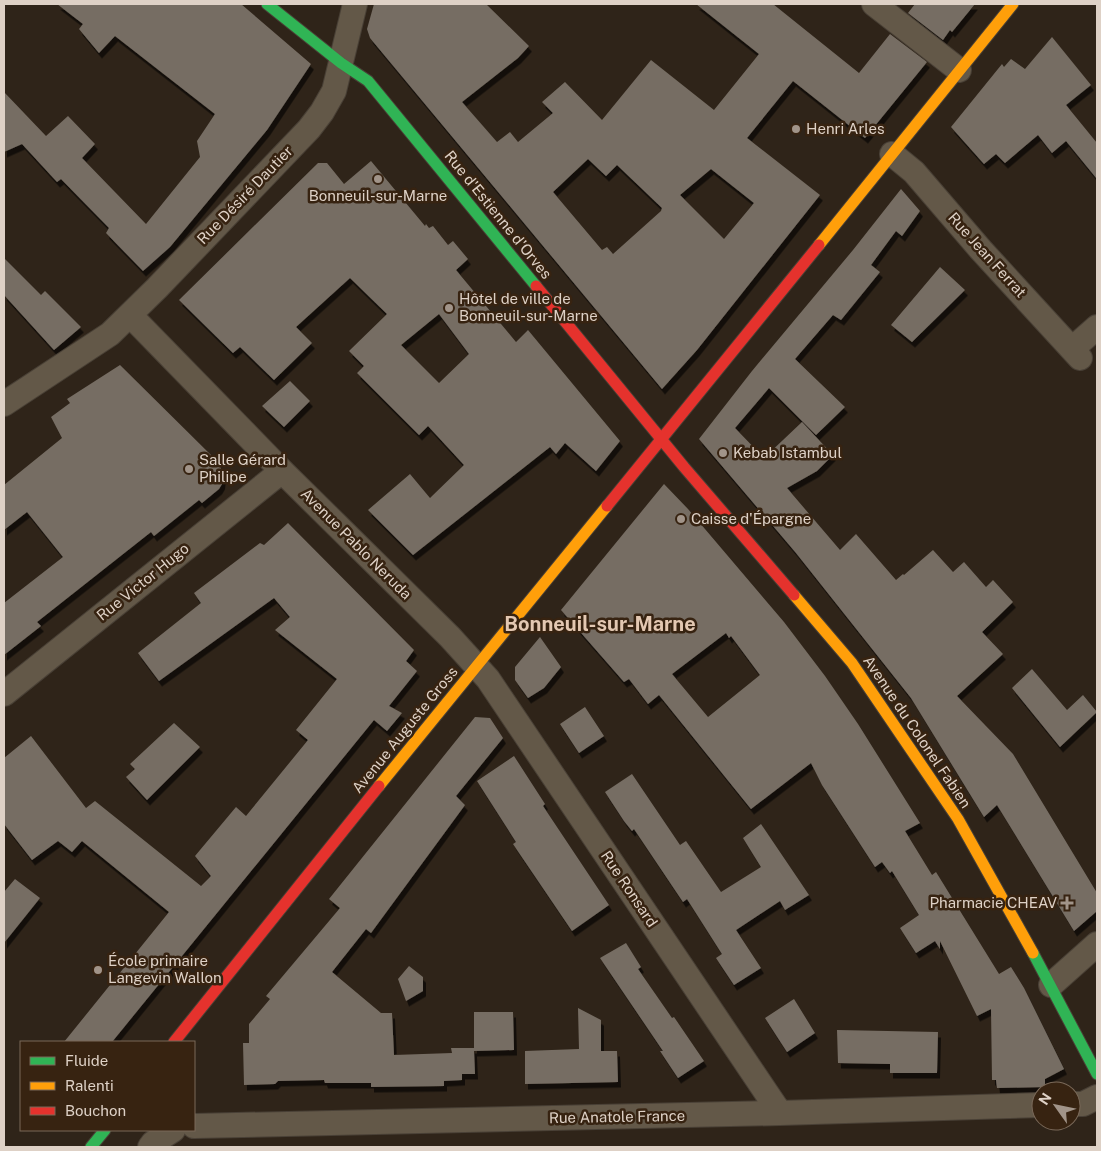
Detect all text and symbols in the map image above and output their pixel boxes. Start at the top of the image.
place label: Henri Arles [806,120,884,137]
marker: Henri Arles [790,123,802,135]
street label: Rue Désiré Dautier [193,142,296,247]
street label: Rue d'Estienne d'Orves [441,147,555,282]
marker: Bonneuil-sur-Marne [372,173,384,185]
place label: Bonneuil-sur-Marne [309,187,447,204]
street label: Rue Jean Ferrat [945,209,1030,301]
place label: Hôtel de ville de Bonneuil-sur-Marne [459,290,598,324]
marker: Hôtel de ville de Bonneuil-sur-Marne [443,302,455,314]
place label: Kebab Istambul [733,444,842,461]
marker: Kebab Istambul [717,447,729,459]
place label: Salle Gérard Philipe [199,451,286,485]
marker: Salle Gérard Philipe [183,463,195,475]
street label: Avenue Pablo Neruda [298,485,415,602]
place label: Caisse d'Épargne [691,510,811,527]
marker: Caisse d'Épargne [675,513,687,525]
street label: Rue Victor Hugo [93,539,192,624]
district label: Bonneuil-sur-Marne [504,612,696,636]
street label: Avenue du Colonel Fabien [860,652,975,811]
street label: Avenue Auguste Gross [348,663,461,796]
street label: Rue Ronsard [598,847,661,930]
place label: Pharmacie CHEAV [930,894,1057,911]
marker: Pharmacie CHEAV [1061,897,1073,909]
place label: École primaire Langevin Wallon [108,952,222,986]
marker: École primaire Langevin Wallon [92,964,104,976]
legend [20,1041,195,1131]
text: Fluide [65,1052,108,1069]
text: Ralenti [65,1077,114,1094]
north arrow [1031,1081,1081,1131]
text: N [1035,1090,1055,1108]
text: Bouchon [65,1102,126,1119]
street label: Rue Anatole France [549,1107,685,1126]

